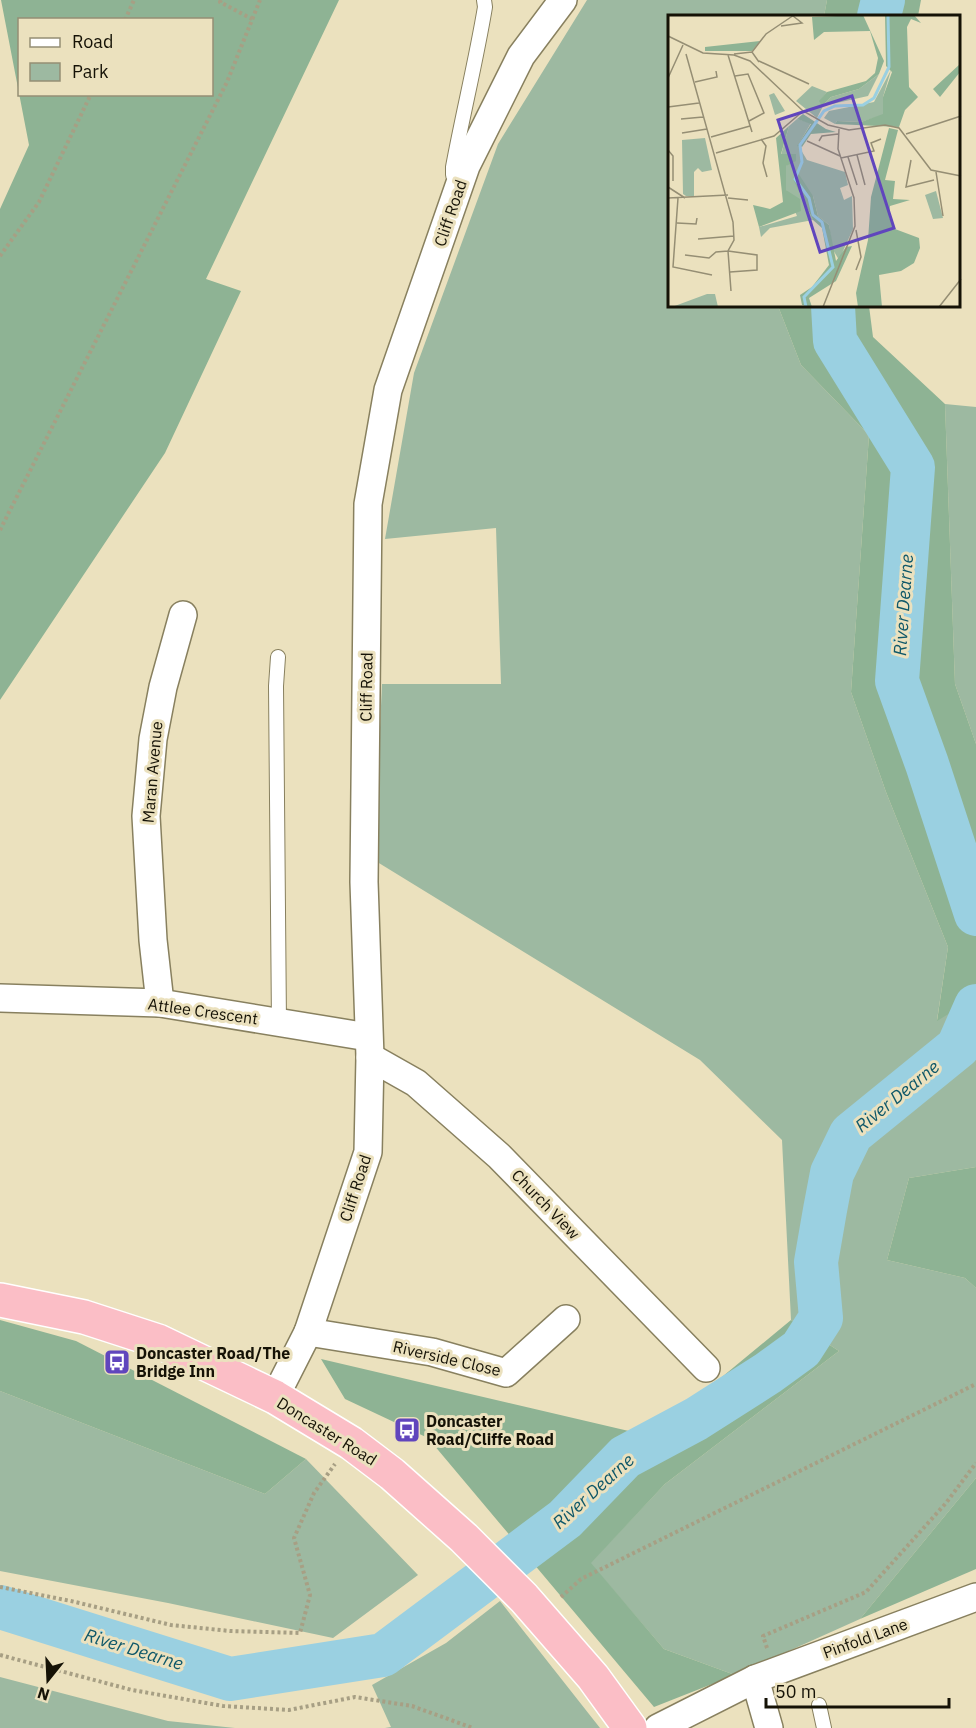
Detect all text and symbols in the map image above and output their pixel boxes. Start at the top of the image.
inset map [668,15,961,308]
legend [18,18,213,96]
text: Road [72,30,113,53]
text: Park [72,60,109,83]
street label: Cliff Road [429,177,471,249]
water label: River Dearne [888,553,918,657]
street label: Cliff Road [355,652,377,722]
street label: Maran Avenue [138,720,166,824]
street label: Attlee Crescent [147,993,259,1029]
water label: River Dearne [850,1055,944,1137]
street label: Cliff Road [335,1152,375,1224]
street label: Church View [508,1165,584,1243]
street label: Riverside Close [391,1336,503,1380]
place label: Doncaster Road/The Bridge Inn [136,1343,290,1381]
bus stop icon: Doncaster Road/The Bridge Inn [102,1347,132,1377]
street label: Doncaster Road [273,1392,381,1470]
place label: Doncaster Road/Cliffe Road [426,1411,554,1449]
bus stop icon: Doncaster Road/Cliffe Road [392,1415,422,1445]
water label: River Dearne [547,1448,639,1534]
street label: Pinfold Lane [820,1613,910,1663]
water label: River Dearne [82,1623,186,1675]
north arrow [18,1650,78,1710]
scale bar [766,1671,949,1709]
text: 50 m [775,1680,817,1703]
text: N [35,1683,52,1706]

